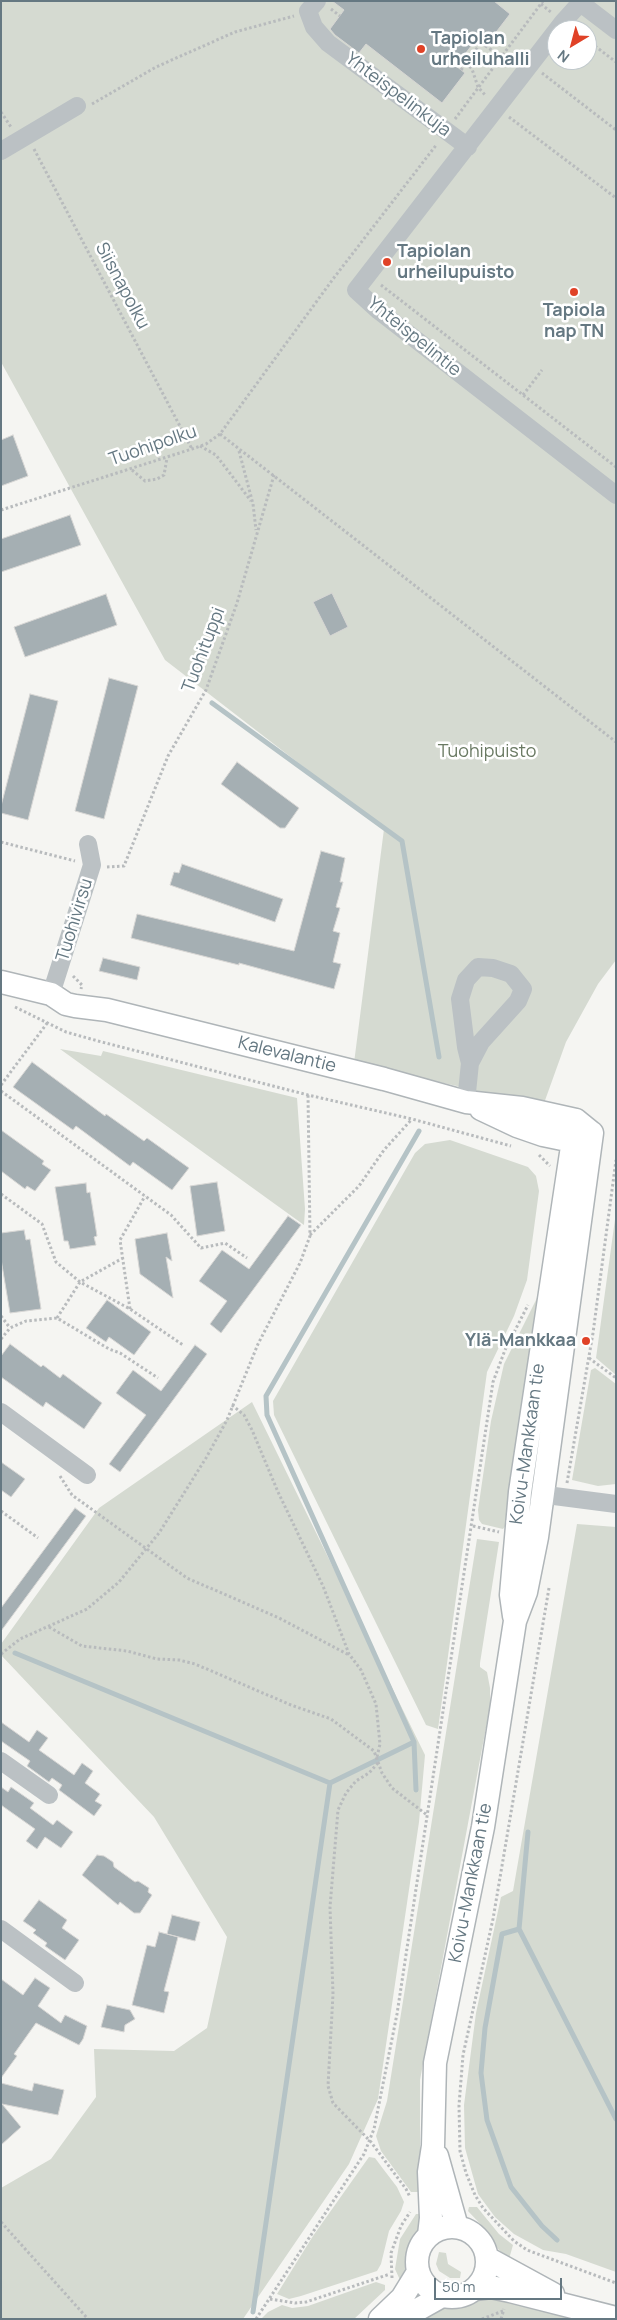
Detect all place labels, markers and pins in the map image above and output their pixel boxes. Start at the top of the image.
place label: Tapiolan urheiluhalli [431,28,530,70]
marker: Tapiolan urheiluhalli [415,43,427,55]
place label: Tapiolan urheilupuisto [397,241,514,284]
marker: Tapiolan urheilupuisto [381,256,393,268]
marker: Tapiola nap TN [568,286,580,298]
place label: Tapiola nap TN [543,300,605,342]
place label: Ylä-Mankkaa [465,1330,576,1352]
marker: Ylä-Mankkaa [580,1335,592,1347]

